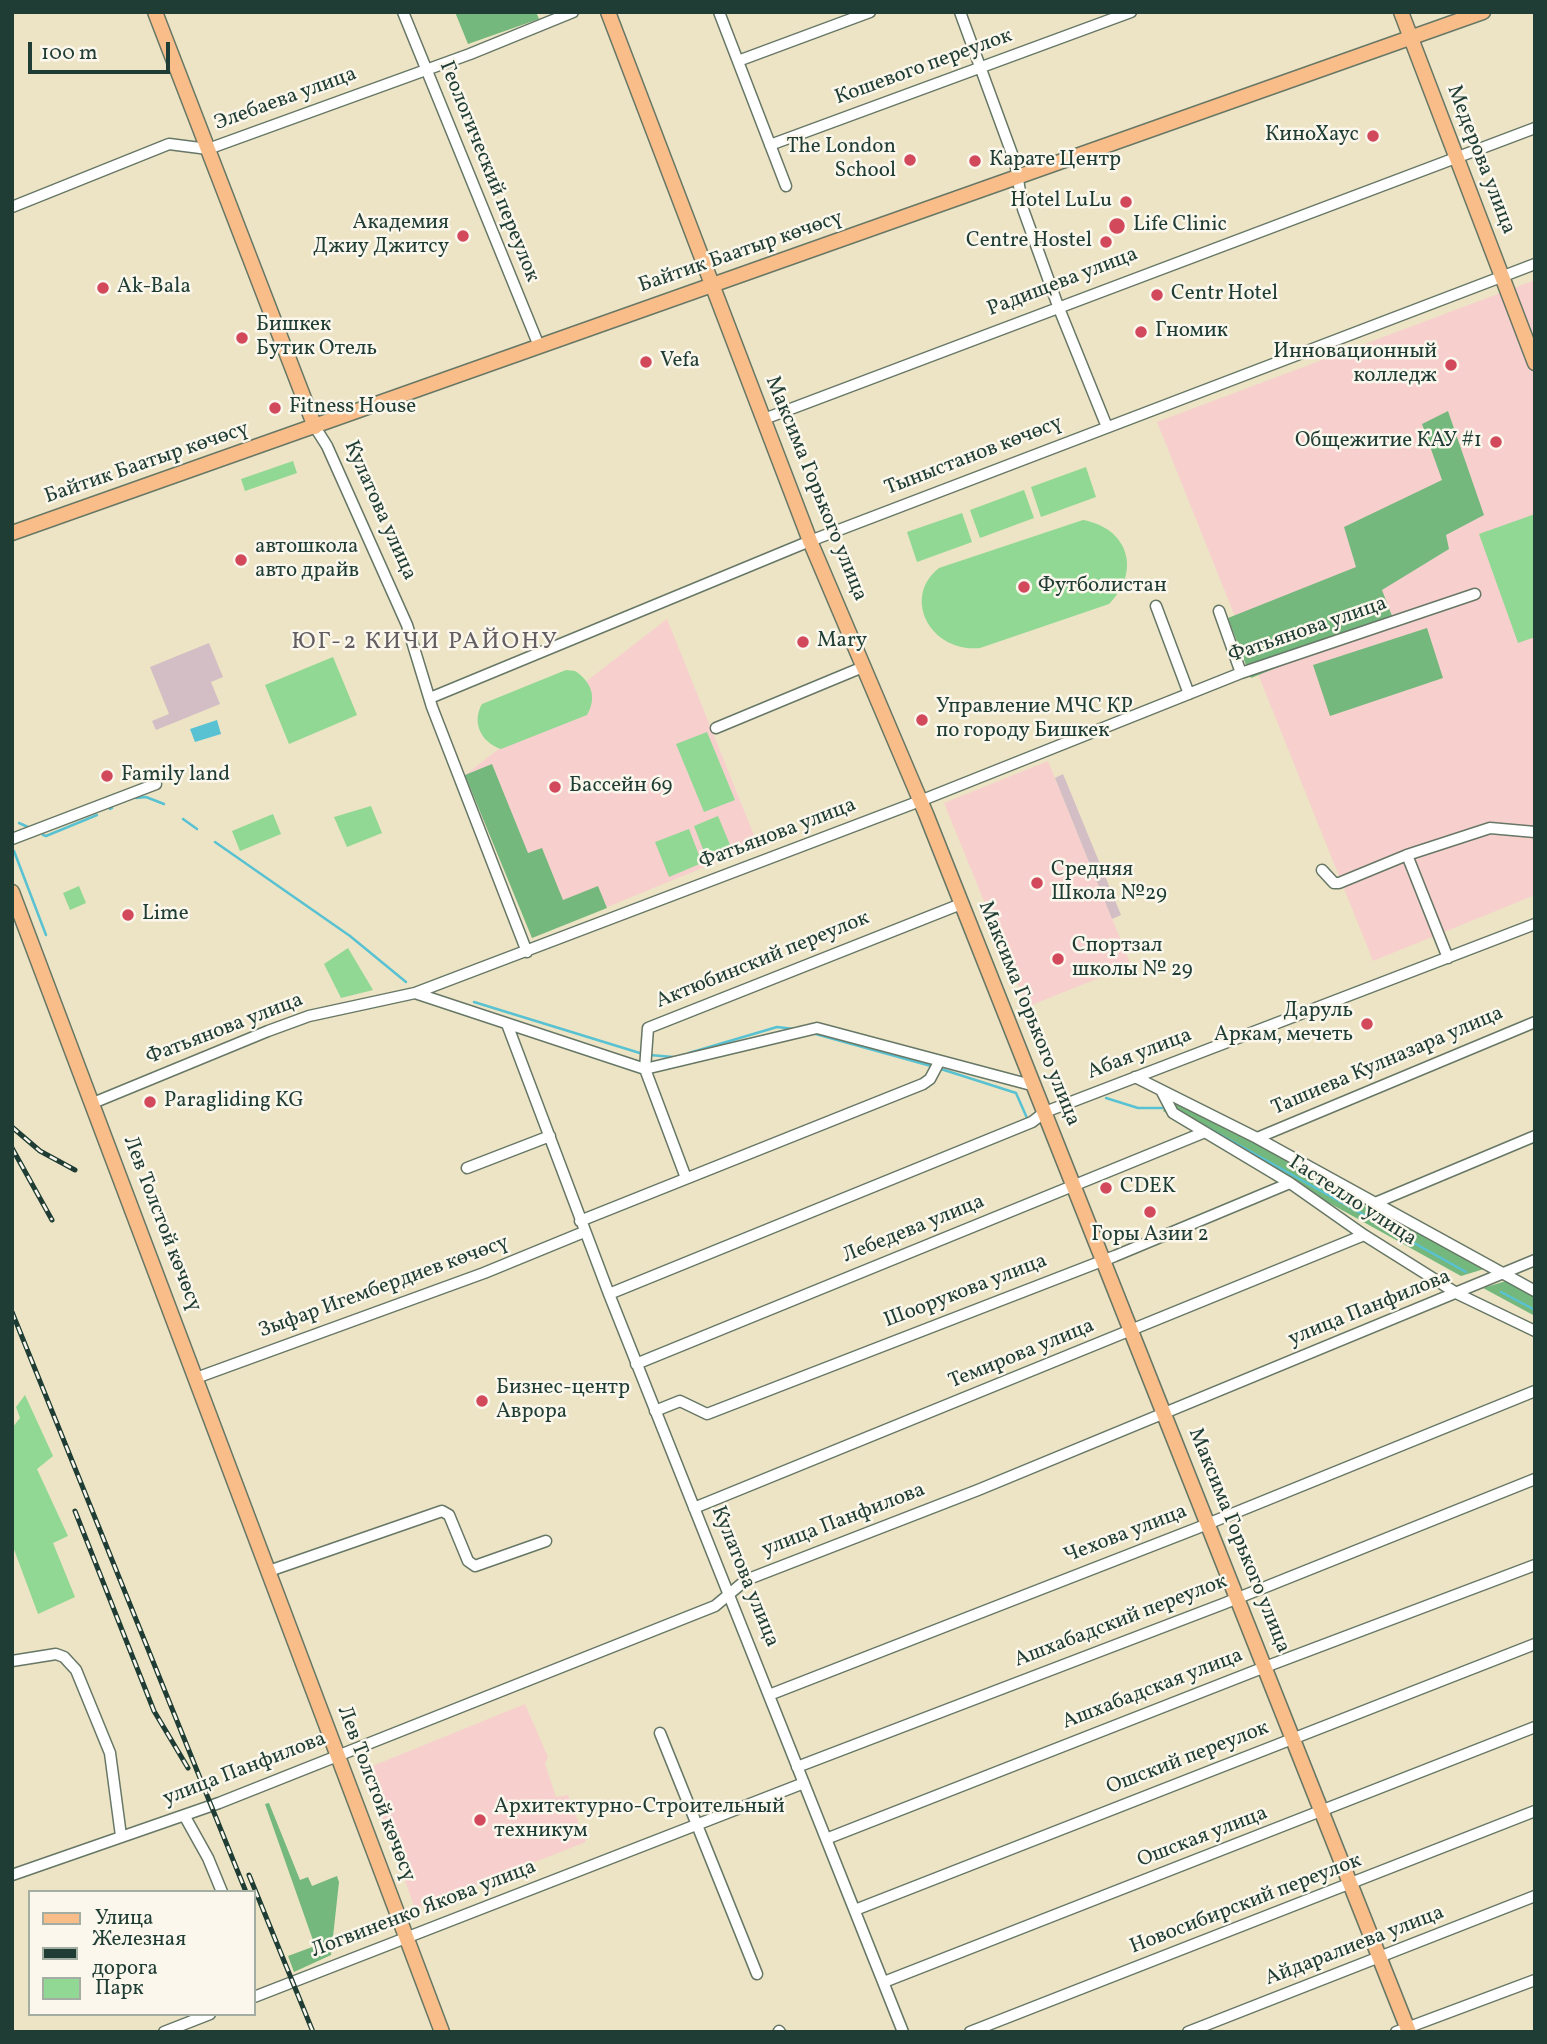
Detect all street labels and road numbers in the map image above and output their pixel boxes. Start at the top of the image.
street label: Кошевого переулок [832,24,1016,112]
street label: Геологический переулок [432,58,544,286]
street label: Элебаева улица [211,63,361,137]
street label: Медерова улица [1440,82,1520,238]
street label: Байтик Баатыр көчөсү [636,206,846,300]
street label: Радищева улица [984,243,1142,323]
street label: Максима Горького улица [758,373,872,605]
street label: Тыныстанов көчөсү [882,412,1066,502]
street label: Байтик Баатыр көчөсү [42,417,252,511]
street label: Кулатова улица [337,437,421,585]
street label: Фатьянова улица [1225,592,1391,670]
street label: Фатьянова улица [696,793,860,877]
street label: Максима Горького улица [971,898,1085,1130]
street label: Актюбинский переулок [653,907,873,1015]
street label: Фатьянова улица [143,988,307,1072]
street label: Ташиева Кулназара улица [1268,1002,1508,1122]
street label: Абая улица [1084,1024,1196,1086]
street label: Лев Толстой көчөсү [116,1133,206,1315]
street label: Гастелло улица [1283,1151,1421,1253]
street label: Лебедева улица [839,1190,989,1270]
street label: Зыфар Игембердиев көчөсү [256,1231,512,1345]
street label: Шоорукова улица [881,1249,1051,1335]
street label: улица Панфилова [1285,1265,1455,1353]
street label: Темирова улица [945,1314,1099,1396]
street label: Максима Горького улица [1181,1425,1295,1657]
street label: улица Панфилова [759,1478,929,1564]
street label: Чехова улица [1061,1500,1191,1570]
street label: Кулатова улица [704,1503,784,1651]
street label: Ашхабадский переулок [1011,1570,1231,1674]
street label: Ашхабадская улица [1059,1644,1247,1736]
street label: Лев Толстой көчөсү [330,1703,420,1885]
street label: Ошский переулок [1103,1716,1273,1802]
street label: улица Панфилова [160,1727,330,1813]
street label: Ошская улица [1134,1802,1272,1874]
street label: Новосибирский переулок [1127,1849,1365,1961]
street label: Логвиненко Якова улица [308,1855,540,1965]
street label: Айдаралиева улица [1262,1901,1448,1993]

